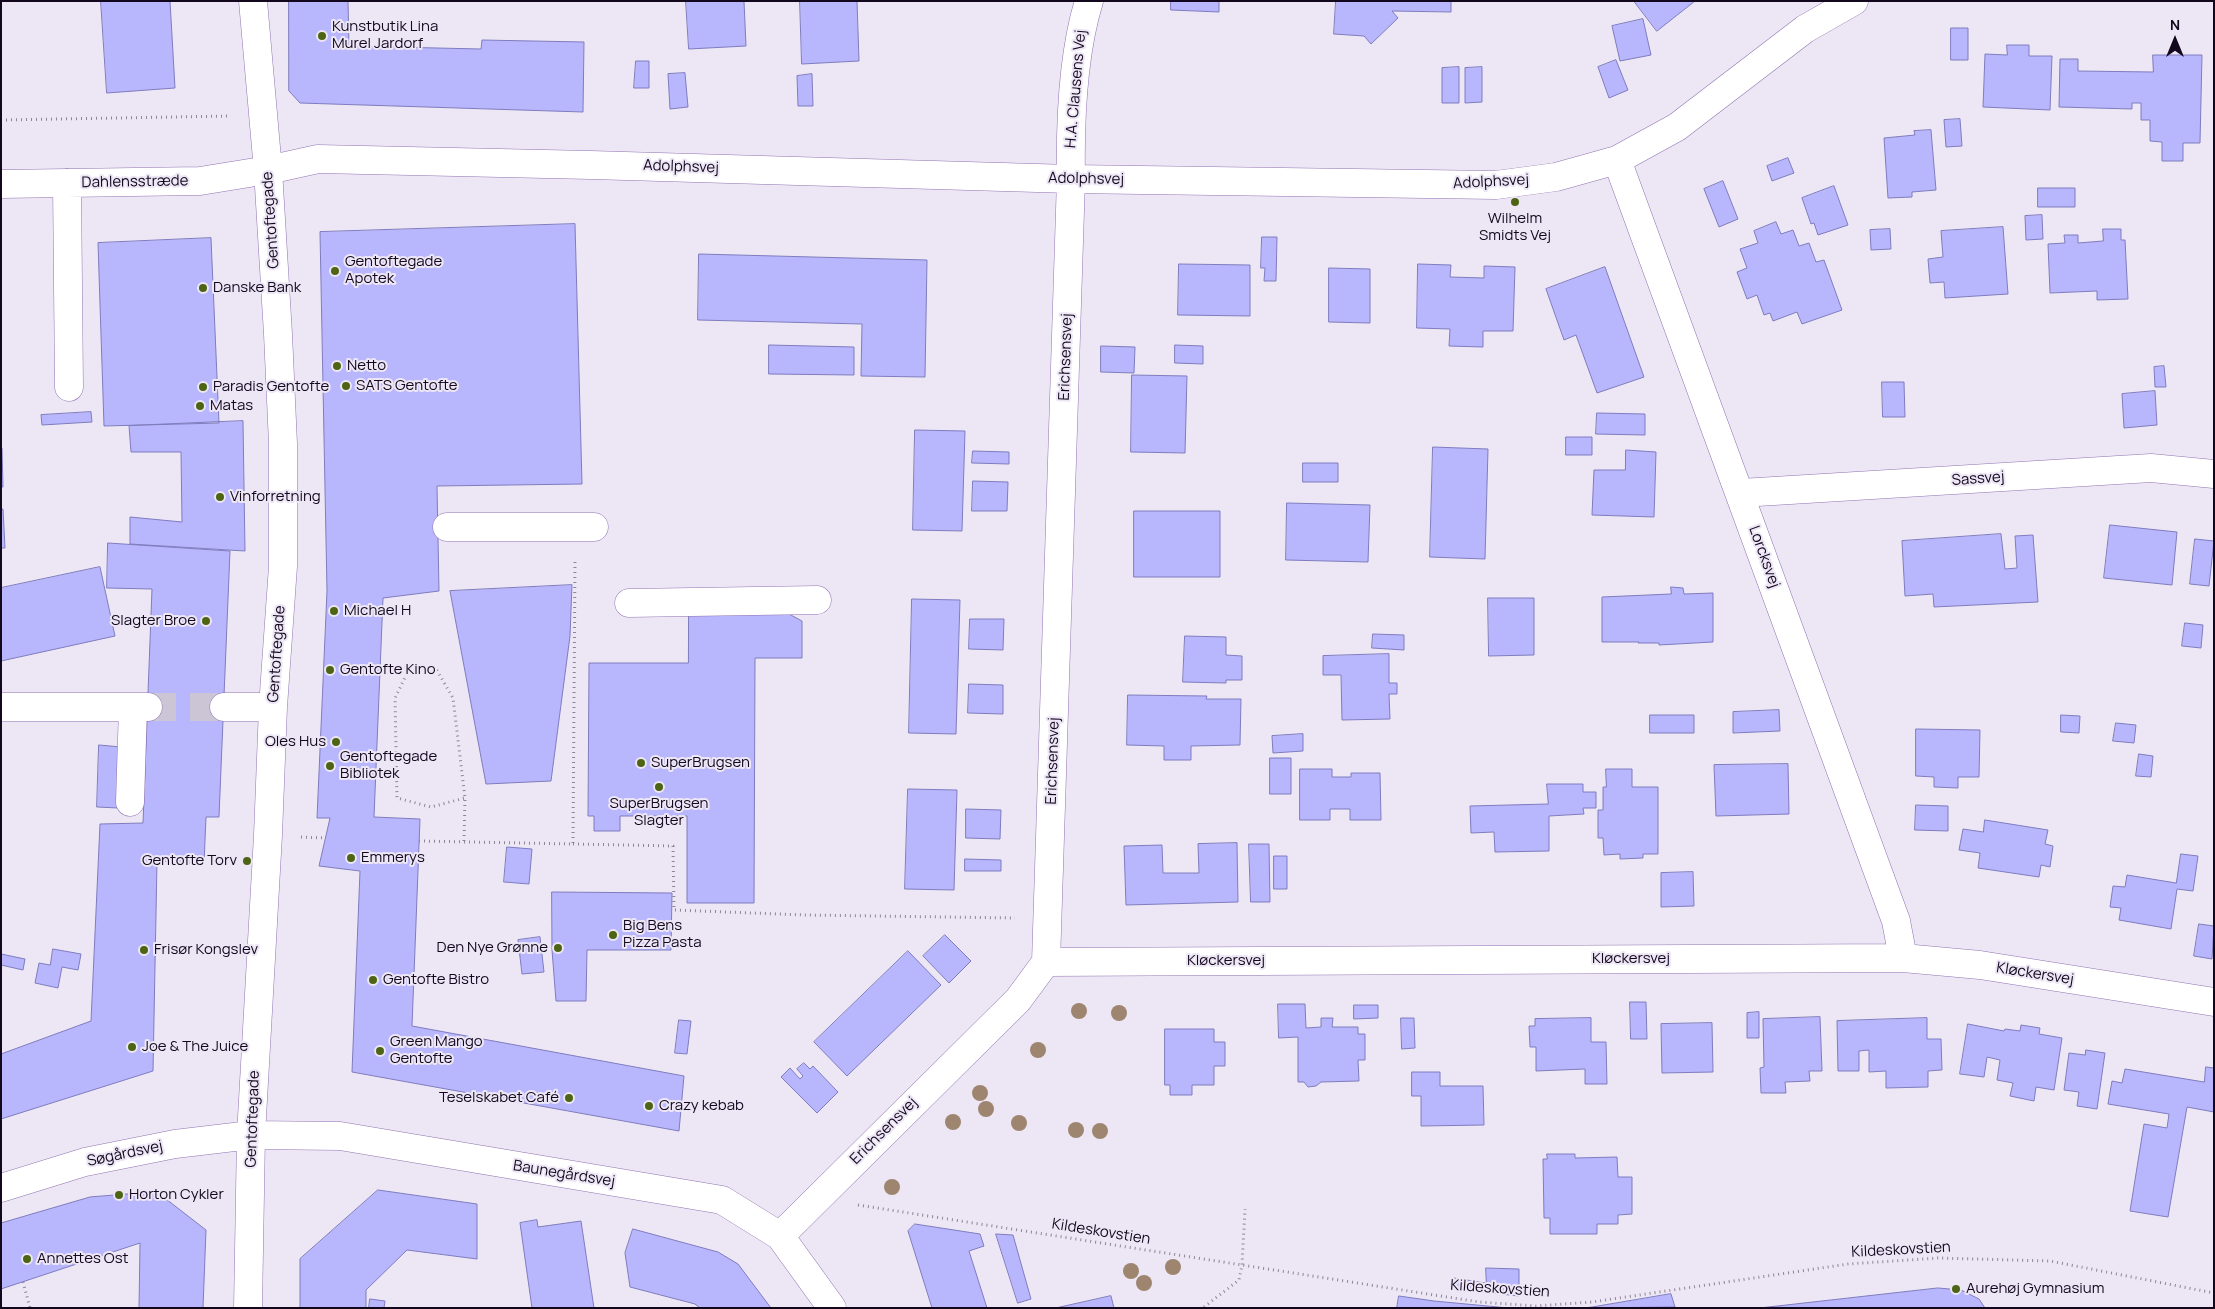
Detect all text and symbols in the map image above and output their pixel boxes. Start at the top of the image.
north arrow [2150,15,2200,65]
text: N [2170,15,2180,34]
place label: Kunstbutik Lina Murel Jardorf [332,18,438,53]
street label: H.A. Clausens Vej [1062,29,1090,149]
marker: Kunstbutik Lina Murel Jardorf [316,30,328,42]
street label: Adolphsvej [643,157,719,177]
street label: Adolphsvej [1048,169,1124,189]
street label: Gentoftegade [259,171,283,269]
street label: Adolphsvej [1453,171,1529,193]
street label: Dahlensstræde [81,172,189,192]
marker: Wilhelm Smidts Vej [1509,196,1521,208]
place label: Wilhelm Smidts Vej [1479,210,1551,245]
place label: Gentoftegade Apotek [345,253,442,288]
marker: Gentoftegade Apotek [329,265,341,277]
place label: Danske Bank [213,279,301,297]
marker: Danske Bank [197,282,209,294]
street label: Erichsensvej [1055,313,1077,401]
place label: Netto [347,357,386,375]
marker: Netto [331,360,343,372]
place label: SATS Gentofte [356,377,457,395]
place label: Paradis Gentofte [213,378,329,396]
marker: SATS Gentofte [340,380,352,392]
marker: Paradis Gentofte [197,381,209,393]
place label: Matas [210,397,253,415]
marker: Matas [194,400,206,412]
street label: Sassvej [1951,468,2005,490]
place label: Vinforretning [230,488,321,506]
marker: Vinforretning [214,491,226,503]
street label: Lorcksvej [1744,523,1784,591]
place label: Michael H [344,602,411,620]
street label: Gentoftegade [265,605,289,703]
marker: Michael H [328,605,340,617]
place label: Slagter Broe [111,612,196,630]
marker: Slagter Broe [200,615,212,627]
place label: Gentofte Kino [340,661,436,679]
marker: Gentofte Kino [324,664,336,676]
street label: Erichsensvej [1042,717,1064,805]
place label: Oles Hus [265,733,326,751]
marker: Oles Hus [330,736,342,748]
place label: Gentoftegade Bibliotek [340,748,437,783]
place label: SuperBrugsen [651,754,750,772]
marker: SuperBrugsen [635,757,647,769]
marker: Gentoftegade Bibliotek [324,760,336,772]
marker: SuperBrugsen Slagter [653,781,665,793]
place label: SuperBrugsen Slagter [610,795,708,830]
place label: Emmerys [361,849,425,867]
place label: Gentofte Torv [142,852,237,870]
marker: Emmerys [345,852,357,864]
marker: Gentofte Torv [241,855,253,867]
place label: Big Bens Pizza Pasta [623,917,702,952]
marker: Big Bens Pizza Pasta [607,929,619,941]
place label: Den Nye Grønne [437,939,548,957]
place label: Frisør Kongslev [154,941,258,959]
marker: Den Nye Grønne [552,942,564,954]
marker: Frisør Kongslev [138,944,150,956]
street label: Kløckersvej [1592,950,1670,968]
street label: Kløckersvej [1187,952,1265,970]
street label: Kløckersvej [1995,959,2075,989]
place label: Gentofte Bistro [383,971,489,989]
marker: Gentofte Bistro [367,974,379,986]
place label: Green Mango Gentofte [390,1033,483,1068]
place label: Joe & The Juice [142,1038,248,1056]
marker: Joe & The Juice [126,1041,138,1053]
marker: Green Mango Gentofte [374,1045,386,1057]
street label: Gentoftegade [242,1070,264,1168]
place label: Teselskabet Café [439,1089,559,1107]
marker: Teselskabet Café [563,1092,575,1104]
street label: Erichsensvej [847,1094,921,1168]
place label: Crazy kebab [659,1097,744,1115]
marker: Crazy kebab [643,1100,655,1112]
street label: Søgårdsvej [86,1137,164,1171]
street label: Baunegårdsvej [512,1157,616,1191]
place label: Horton Cykler [129,1186,224,1204]
marker: Horton Cykler [113,1189,125,1201]
street label: Kildeskovstien [1050,1215,1152,1249]
street label: Kildeskovstien [1851,1238,1951,1262]
place label: Annettes Ost [37,1250,129,1268]
marker: Annettes Ost [21,1253,33,1265]
street label: Kildeskovstien [1450,1277,1550,1301]
place label: Aurehøj Gymnasium [1966,1280,2104,1298]
marker: Aurehøj Gymnasium [1950,1283,1962,1295]

